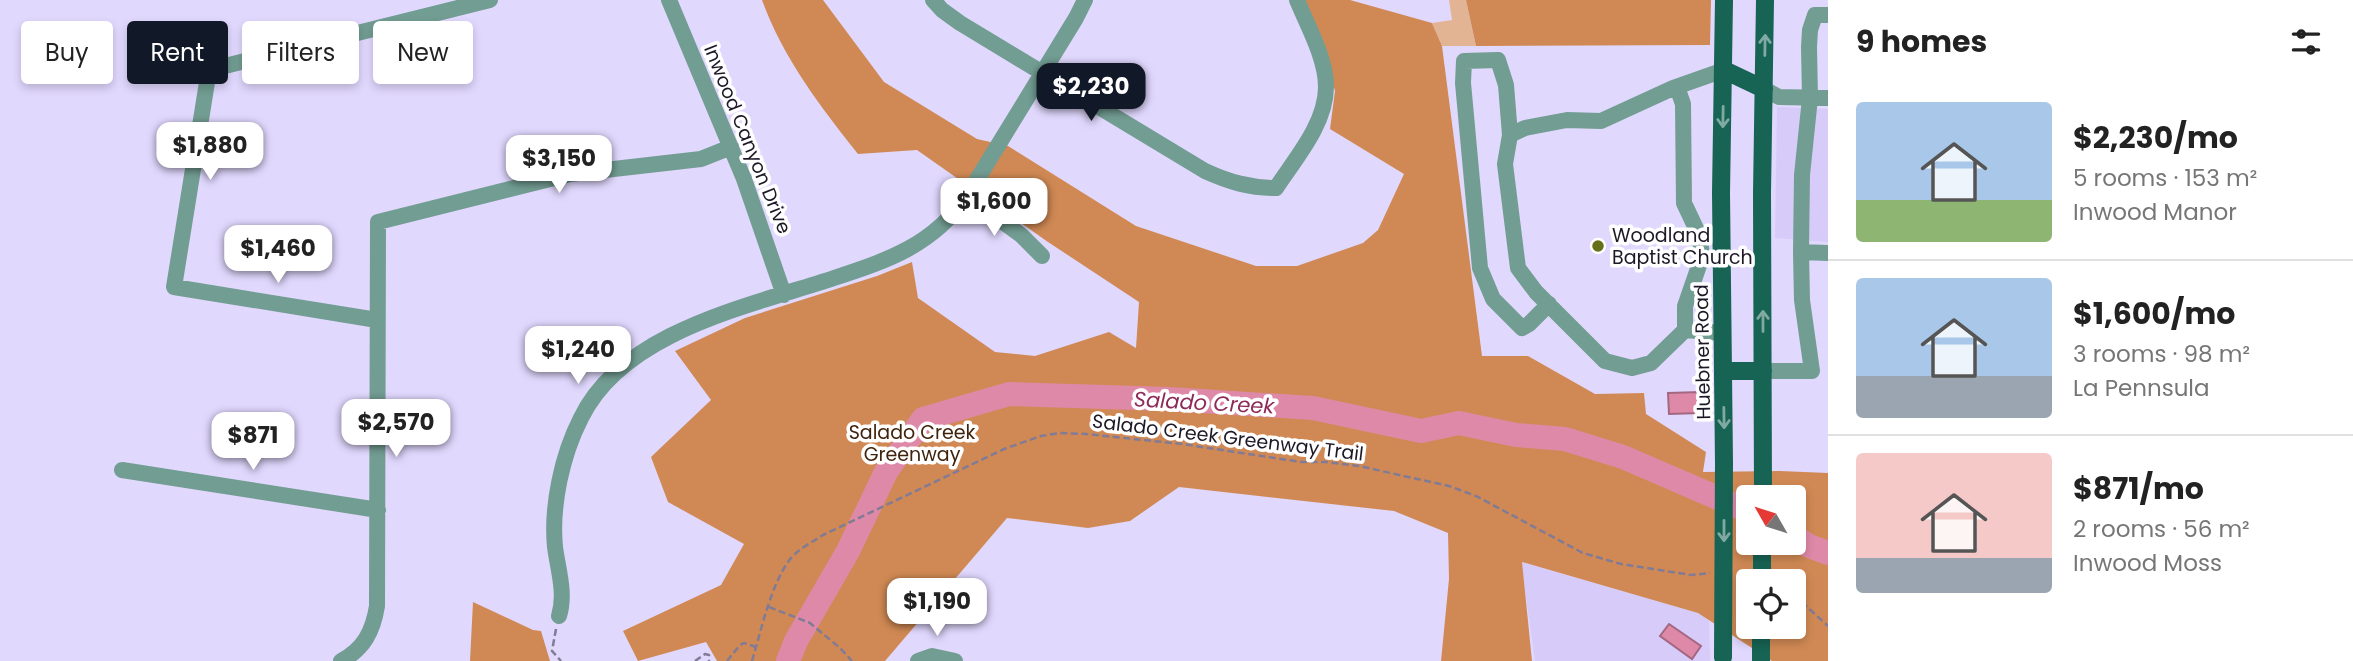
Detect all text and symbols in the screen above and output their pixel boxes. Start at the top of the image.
text: 9 homes [1856,20,1987,63]
chip: Buy [21,21,113,84]
chip: Rent [127,21,228,84]
chip: Filters [242,21,359,84]
chip: New [373,21,473,84]
icon: filters [2287,23,2325,61]
one-way arrow [1758,33,1771,56]
street label: Inwood Canyon Drive [697,40,798,238]
pin: $2,230 [1034,64,1148,123]
text: $2,230 [1053,70,1129,102]
one-way arrow [1716,105,1730,128]
text: $2,230/mo [2073,116,2238,159]
pin: $1,880 [153,122,267,182]
text: $1,880 [172,129,248,161]
icon: home [1912,130,1996,214]
pin: $3,150 [502,136,616,195]
text: $3,150 [522,142,596,174]
text: 5 rooms · 153 m² [2073,162,2257,194]
pin: $1,600 [937,178,1051,238]
text: $1,600 [956,185,1032,217]
text: Inwood Manor [2073,196,2237,228]
place label: Woodland Baptist Church [1612,222,1753,271]
pin: $1,460 [221,226,335,285]
text: $1,460 [240,232,316,264]
marker: Woodland Baptist Church [1590,238,1606,254]
street label: Huebner Road [1688,284,1717,420]
text: $1,600/mo [2073,292,2235,335]
icon: home [1912,306,1996,390]
one-way arrow [1756,310,1769,333]
pin: $1,240 [521,326,635,386]
text: $1,240 [541,333,615,365]
text: 3 rooms · 98 m² [2073,338,2250,370]
text: La Pennsula [2073,372,2210,404]
water label: Salado Creek [1133,384,1276,421]
pin: $2,570 [339,400,453,459]
text: $2,570 [357,406,435,438]
one-way arrow [1717,406,1730,429]
street label: Salado Creek Greenway Trail [1091,407,1365,468]
pin: $871 [212,412,294,472]
text: $871 [228,419,279,451]
park label: Salado Creek Greenway [849,419,976,468]
text: $871/mo [2073,467,2204,510]
icon: home [1912,481,1996,565]
north arrow [1736,485,1806,555]
map controls [1736,485,1806,639]
text: 2 rooms · 56 m² [2073,513,2250,545]
one-way arrow [1717,519,1731,542]
text: Inwood Moss [2073,547,2222,579]
button: locate [1736,569,1806,639]
pin: $1,190 [880,578,994,638]
text: $1,190 [903,585,971,617]

